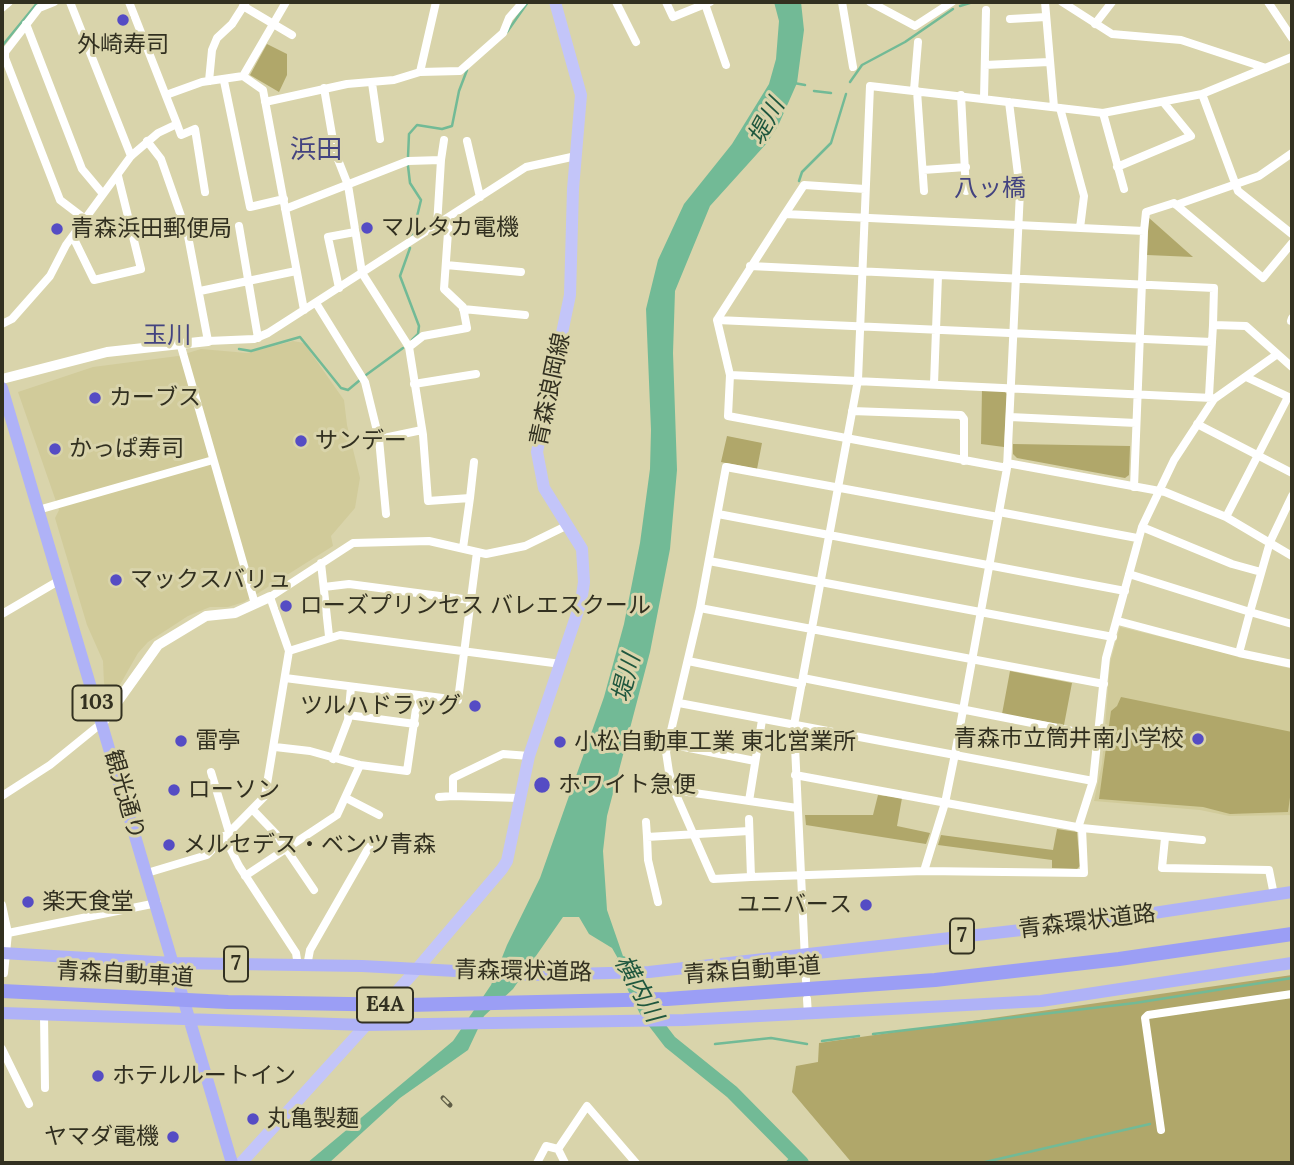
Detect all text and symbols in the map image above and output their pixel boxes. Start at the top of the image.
marker: 外崎寿司 [115,12,131,28]
place label: 外崎寿司 [77,31,169,59]
water label: 堤川 [743,94,791,150]
district label: 浜田 [290,135,342,167]
district label: 八ッ橋 [954,175,1026,203]
place label: マルタカ電機 [381,214,519,242]
place label: 青森浜田郵便局 [71,215,232,243]
marker: マルタカ電機 [359,220,375,236]
marker: 青森浜田郵便局 [49,221,65,237]
district label: 玉川 [143,322,191,350]
street label: 青森浪岡線 [526,331,576,449]
place label: カーブス [109,384,201,412]
marker: カーブス [87,390,103,406]
place label: サンデー [315,427,407,455]
marker: サンデー [293,433,309,449]
place label: かっぱ寿司 [69,435,184,463]
marker: かっぱ寿司 [47,441,63,457]
place label: マックスバリュ [130,566,291,594]
marker: マックスバリュ [108,572,124,588]
place label: ローズプリンセス バレエスクール [300,592,651,620]
marker: ローズプリンセス バレエスクール [278,598,294,614]
water label: 堤川 [607,651,647,705]
road number: 103 [72,686,122,720]
place label: ツルハドラッグ [300,692,461,720]
marker: ツルハドラッグ [467,698,483,714]
place label: 青森市立筒井南小学校 [954,725,1184,753]
place label: 雷亭 [195,727,241,755]
place label: 小松自動車工業 東北営業所 [574,728,856,756]
marker: 青森市立筒井南小学校 [1190,731,1206,747]
marker: 雷亭 [173,733,189,749]
marker: 小松自動車工業 東北営業所 [552,734,568,750]
street label: 観光通り [98,747,150,843]
place label: ホワイト急便 [558,771,696,799]
marker: ホワイト急便 [532,775,552,795]
place label: ローソン [188,776,280,804]
marker: ローソン [166,782,182,798]
place label: メルセデス・ベンツ青森 [183,831,436,859]
marker: メルセデス・ベンツ青森 [161,837,177,853]
place label: 楽天食堂 [42,888,134,916]
place label: ユニバース [737,891,852,919]
marker: 楽天食堂 [20,894,36,910]
marker: ユニバース [858,897,874,913]
street label: 青森環状道路 [1017,900,1157,944]
road number: 7 [950,918,974,954]
road number: 7 [224,946,248,982]
water label: 横内川 [608,951,668,1027]
street label: 青森自動車道 [682,952,822,990]
street label: 青森環状道路 [454,957,592,987]
street label: 青森自動車道 [55,958,195,992]
road number: E4A [357,988,413,1023]
place label: ホテルルートイン [112,1062,296,1090]
marker: ホテルルートイン [90,1068,106,1084]
place label: 丸亀製麺 [267,1105,359,1133]
marker: 丸亀製麺 [245,1111,261,1127]
place label: ヤマダ電機 [44,1123,159,1151]
marker: ヤマダ電機 [165,1129,181,1145]

